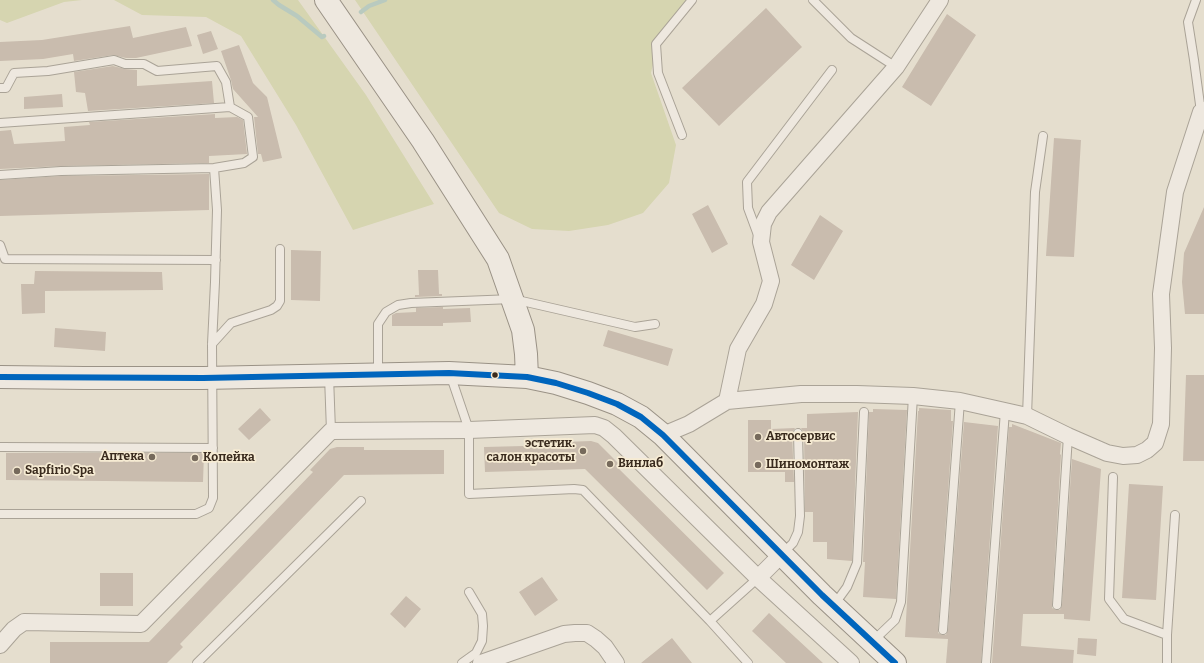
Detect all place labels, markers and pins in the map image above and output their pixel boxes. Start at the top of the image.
unlabelled marker [490,370,500,380]
place label: Автосервис [766,430,835,444]
marker: Автосервис [753,432,763,442]
place label: эстетик. салон красоты [487,437,575,465]
marker: эстетик. салон красоты [578,446,588,456]
place label: Аптека [101,450,144,464]
place label: Копейка [203,451,255,465]
marker: Аптека [147,452,157,462]
marker: Копейка [190,453,200,463]
place label: Винлаб [618,457,663,471]
place label: Шиномонтаж [766,458,849,472]
marker: Винлаб [605,459,615,469]
marker: Шиномонтаж [753,460,763,470]
place label: Sapfirio Spa [25,464,94,478]
marker: Sapfirio Spa [12,466,22,476]

